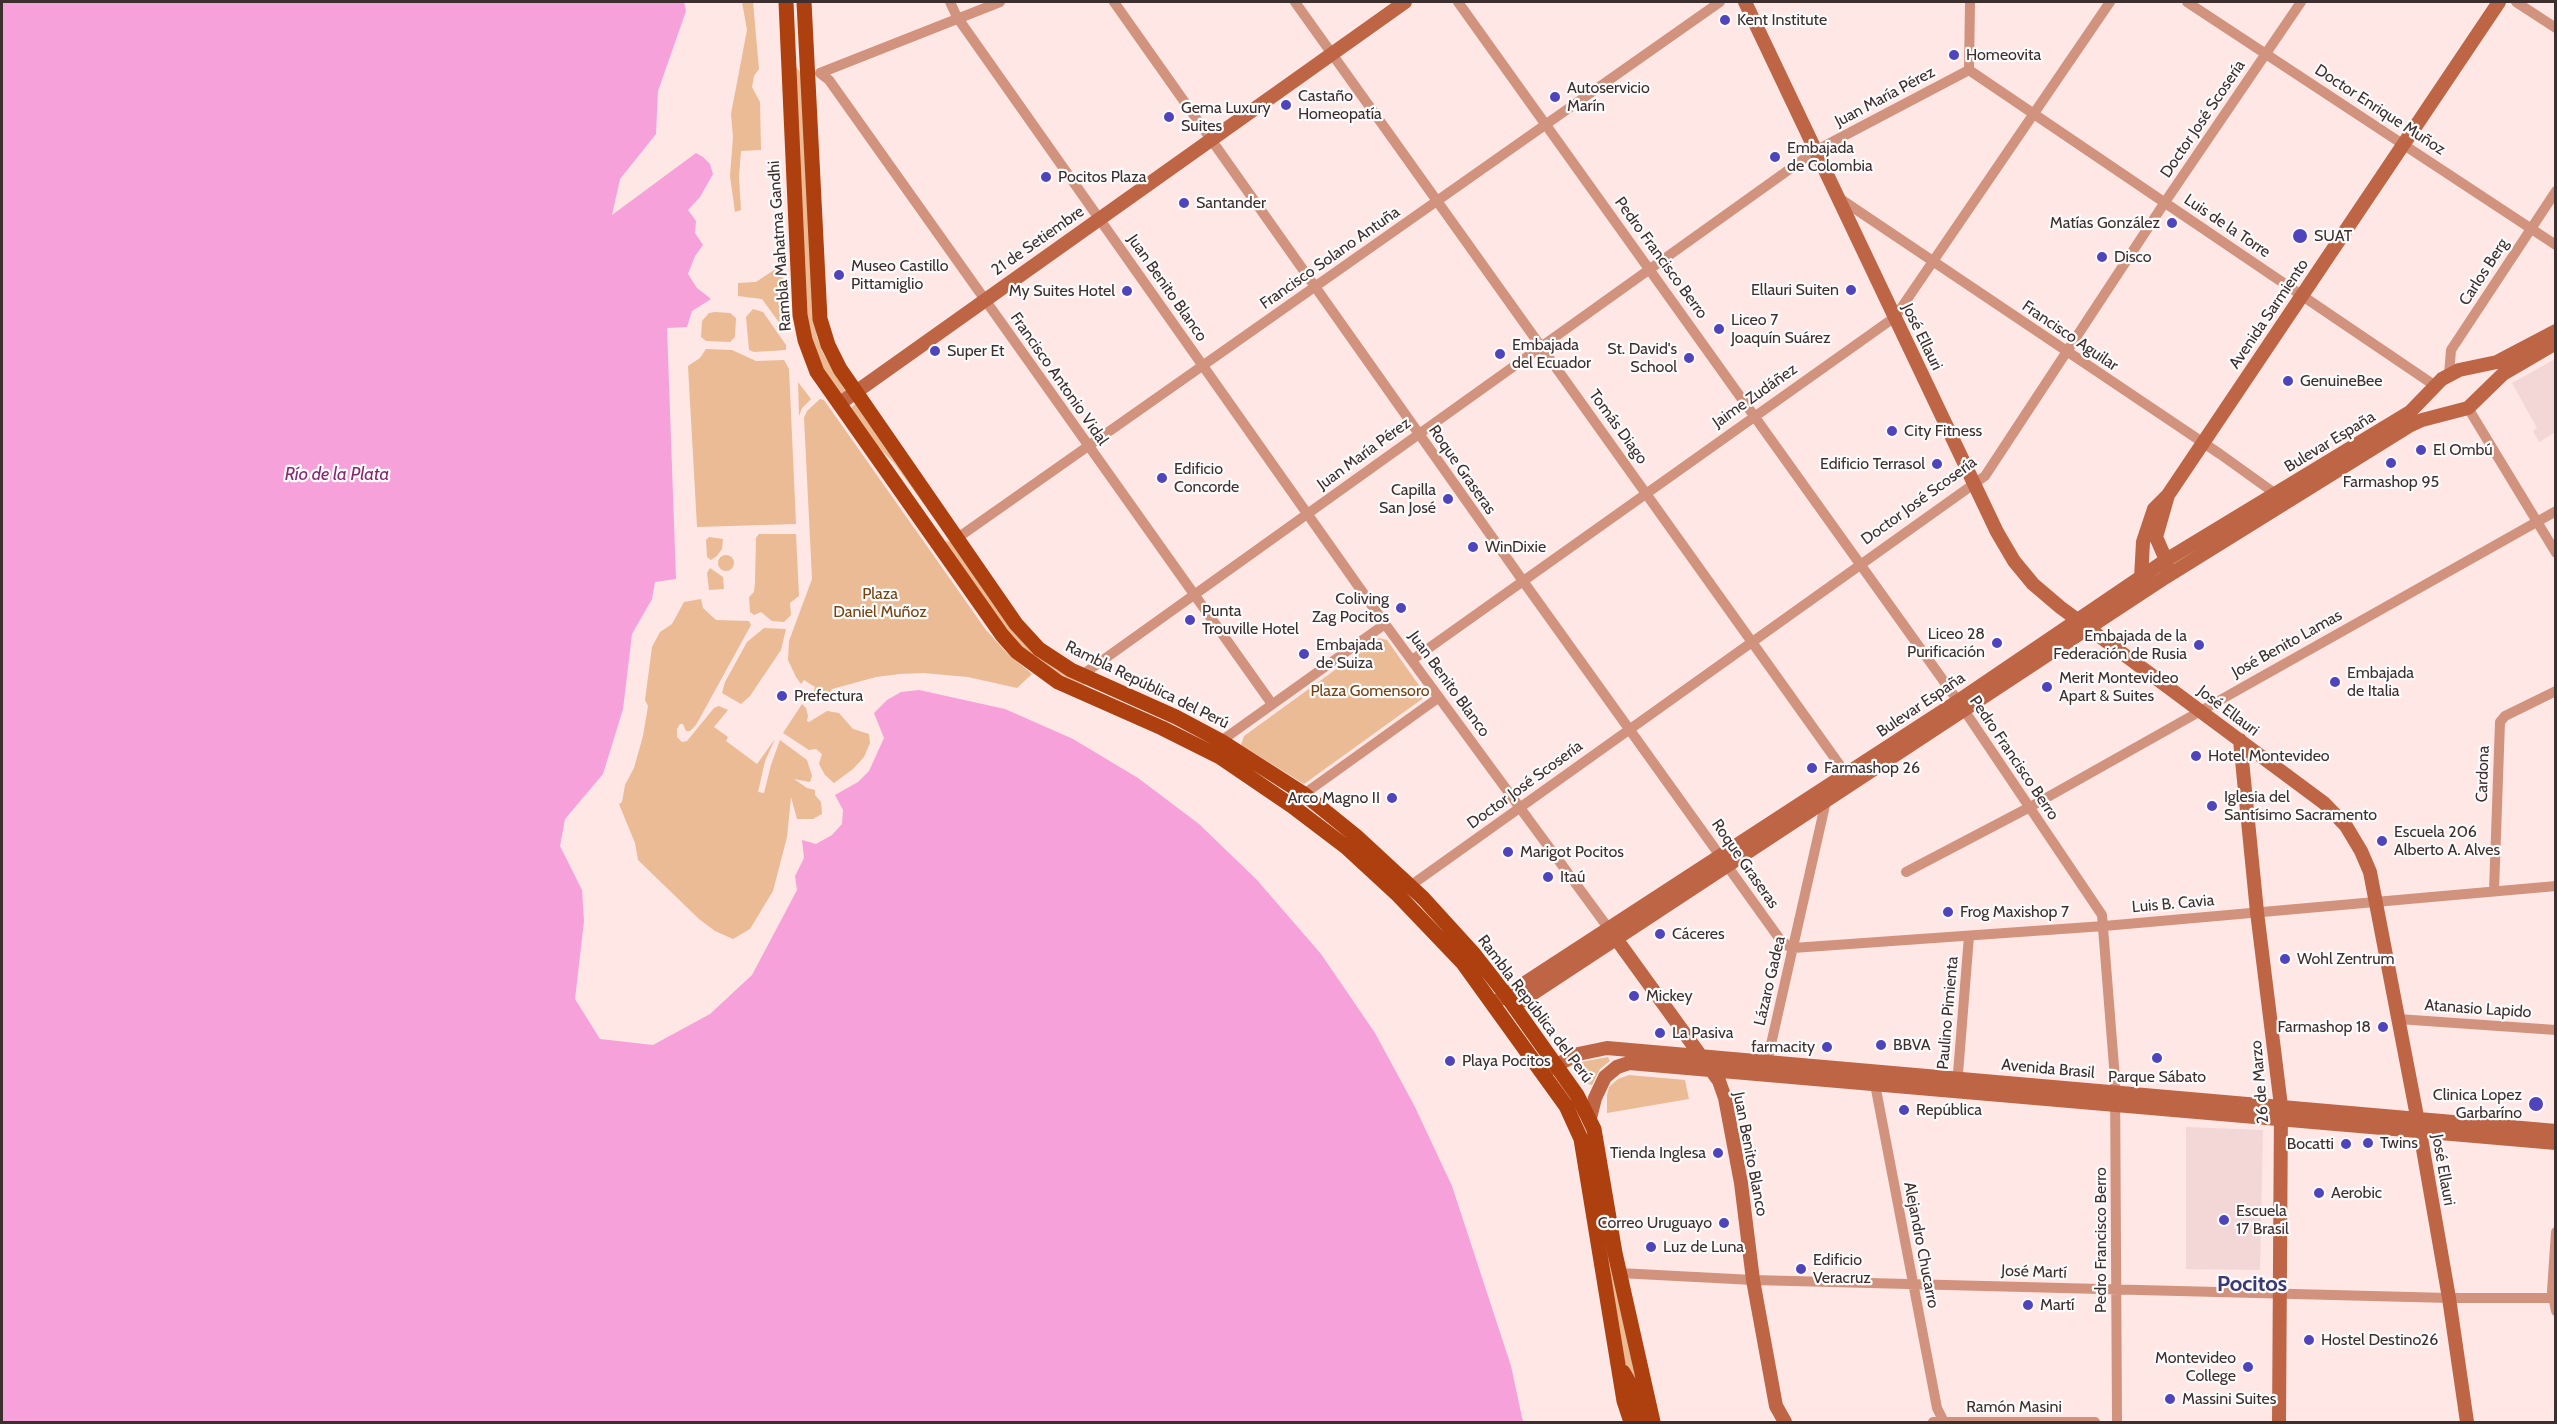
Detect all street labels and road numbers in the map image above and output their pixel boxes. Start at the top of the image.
street label: Doctor José Scosería [2157,57,2249,181]
street label: Doctor Enrique Muñoz [2311,61,2449,159]
street label: Juan María Pérez [1832,63,1938,131]
street label: Rambla Mahatma Gandhi [764,160,796,332]
street label: Luis de la Torre [2180,190,2274,262]
street label: Pedro Francisco Berro [1610,193,1712,323]
street label: 21 de Setiembre [988,202,1088,280]
street label: Francisco Solano Antuña [1256,203,1404,313]
street label: Juan Benito Blanco [1123,231,1211,345]
street label: Carlos Berg [2455,235,2513,309]
street label: Avenida Sarmiento [2225,255,2313,373]
street label: Francisco Aguilar [2018,297,2122,375]
street label: José Ellauri [1898,300,1946,374]
street label: Francisco Antonio Vidal [1006,309,1112,449]
street label: Jaime Zudáñez [1709,360,1801,432]
street label: Tomás Diago [1585,386,1651,468]
street label: Bulevar España [2281,407,2379,477]
street label: Juan María Pérez [1314,414,1414,494]
street label: Roque Graseras [1424,422,1500,518]
street label: Doctor José Scosería [1858,453,1980,549]
street label: José Benito Lamas [2229,606,2345,682]
street label: Juan Benito Blanco [1404,627,1494,741]
street label: Rambla República del Perú [1062,637,1232,733]
street label: Bulevar España [1873,668,1969,742]
street label: José Ellauri [2193,682,2263,740]
street label: Pedro Francisco Berro [1965,692,2063,824]
street label: Doctor José Scosería [1464,737,1586,833]
street label: Cardona [2472,745,2494,803]
street label: Roque Graseras [1707,816,1783,912]
street label: Luis B. Cavia [2131,891,2215,917]
street label: Rambla República del Perú [1473,931,1597,1087]
street label: Lázaro Gadea [1750,934,1790,1028]
street label: Paulino Pimienta [1933,956,1963,1070]
street label: Atanasio Lapido [2424,996,2532,1022]
street label: 26 de Marzo [2247,1040,2273,1124]
street label: Avenida Brasil [2001,1055,2095,1083]
street label: Juan Benito Blanco [1729,1090,1771,1218]
street label: José Ellauri [2427,1133,2459,1207]
street label: Pedro Francisco Berro [2091,1167,2111,1313]
street label: Alejandro Chucarro [1899,1180,1943,1310]
street label: José Martí [2001,1261,2067,1283]
street label: Ramón Masini [1966,1397,2062,1417]

